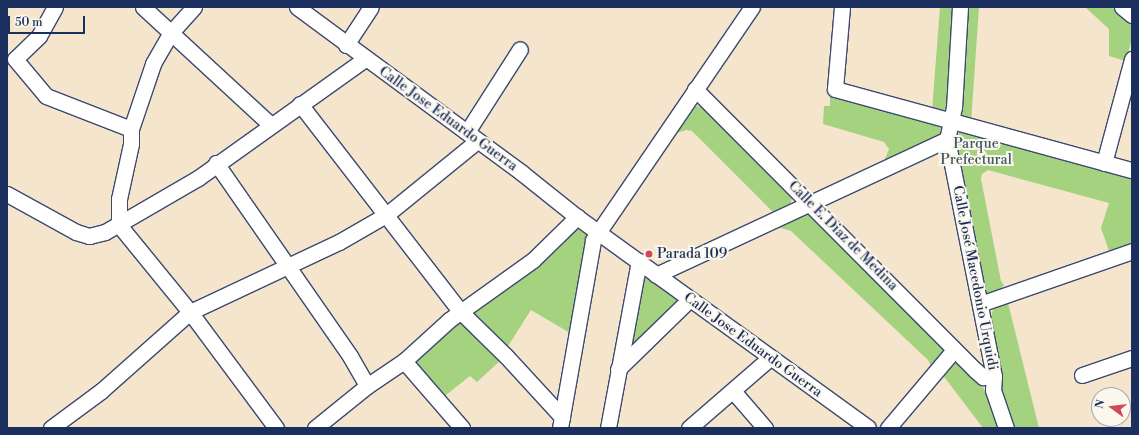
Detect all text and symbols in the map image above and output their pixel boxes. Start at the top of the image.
scale bar [10,8,87,34]
text: 50 m [15,15,43,30]
street label: Calle Jose Eduardo Guerra [376,63,520,175]
park label: Parque Prefectural [940,136,1012,168]
street label: Calle E. Diaz de Medina [785,178,901,294]
street label: Calle José Macedonio Urquidi [949,184,1001,372]
place label: Parada 109 [657,246,727,262]
marker: Parada 109 [644,249,654,259]
street label: Calle Jose Eduardo Guerra [681,289,825,401]
north arrow [1091,387,1131,427]
text: N [1092,398,1108,410]

